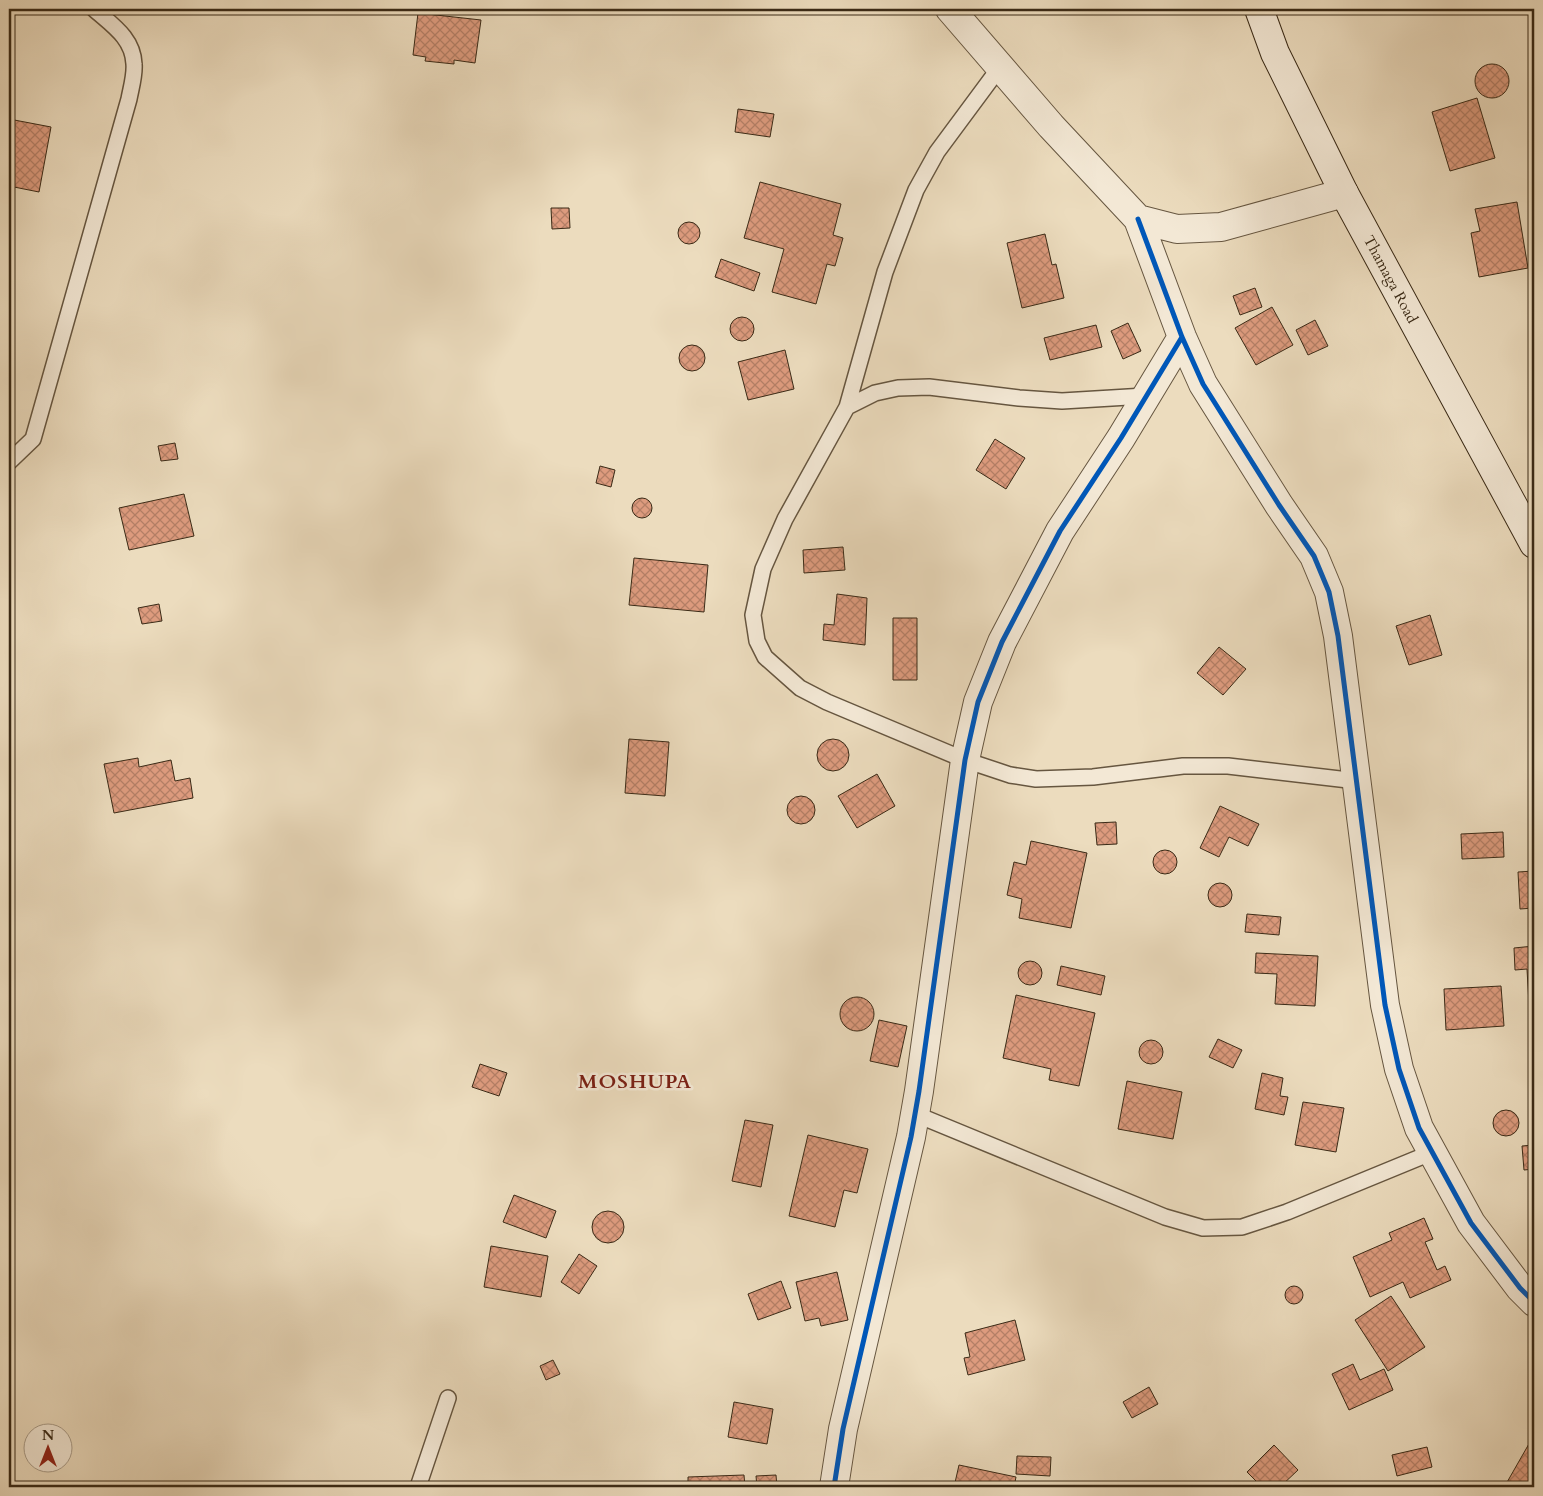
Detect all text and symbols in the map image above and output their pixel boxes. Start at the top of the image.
street label: Thamaga Road [1359,232,1423,327]
district label: MOSHUPA [578,1068,692,1095]
north arrow [22,1424,72,1474]
text: N [42,1426,54,1445]

